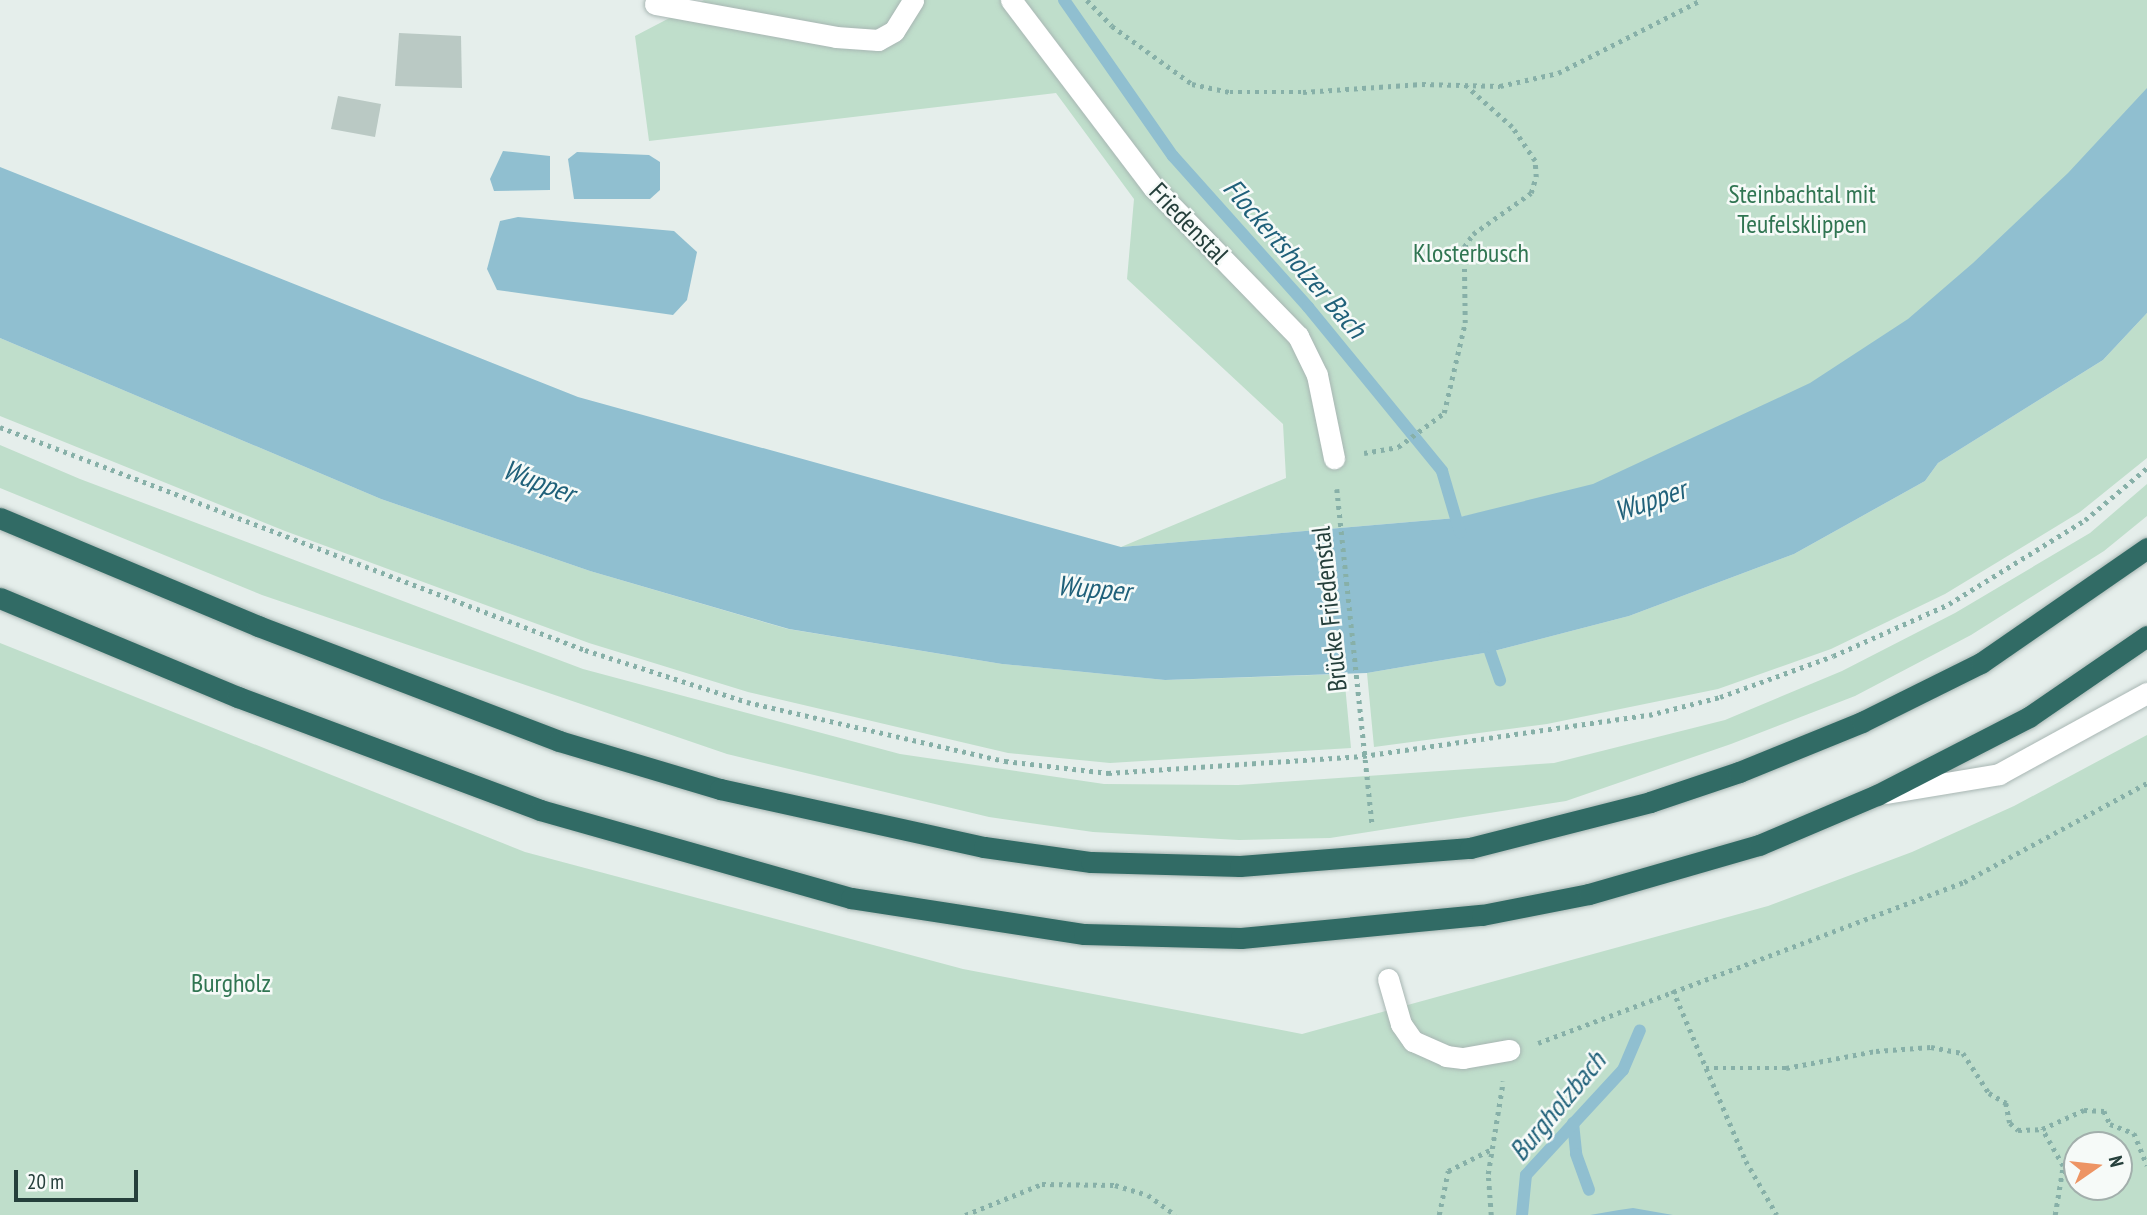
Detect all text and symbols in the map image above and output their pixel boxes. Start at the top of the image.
water label: Flockertsholzer Bach [1217,171,1373,345]
street label: Friedenstal [1143,176,1235,270]
park label: Steinbachtal mit Teufelsklippen [1728,178,1876,240]
park label: Klosterbusch [1413,237,1529,269]
water label: Wupper [499,452,579,510]
water label: Wupper [1610,472,1690,528]
street label: Brücke Friedenstal [1305,525,1353,693]
water label: Wupper [1056,568,1132,608]
park label: Burgholz [191,967,271,999]
water label: Burgholzbach [1502,1045,1612,1167]
north arrow [2063,1131,2133,1201]
text: N [2104,1154,2129,1169]
scale bar [18,1156,142,1200]
text: 20 m [27,1168,64,1195]

